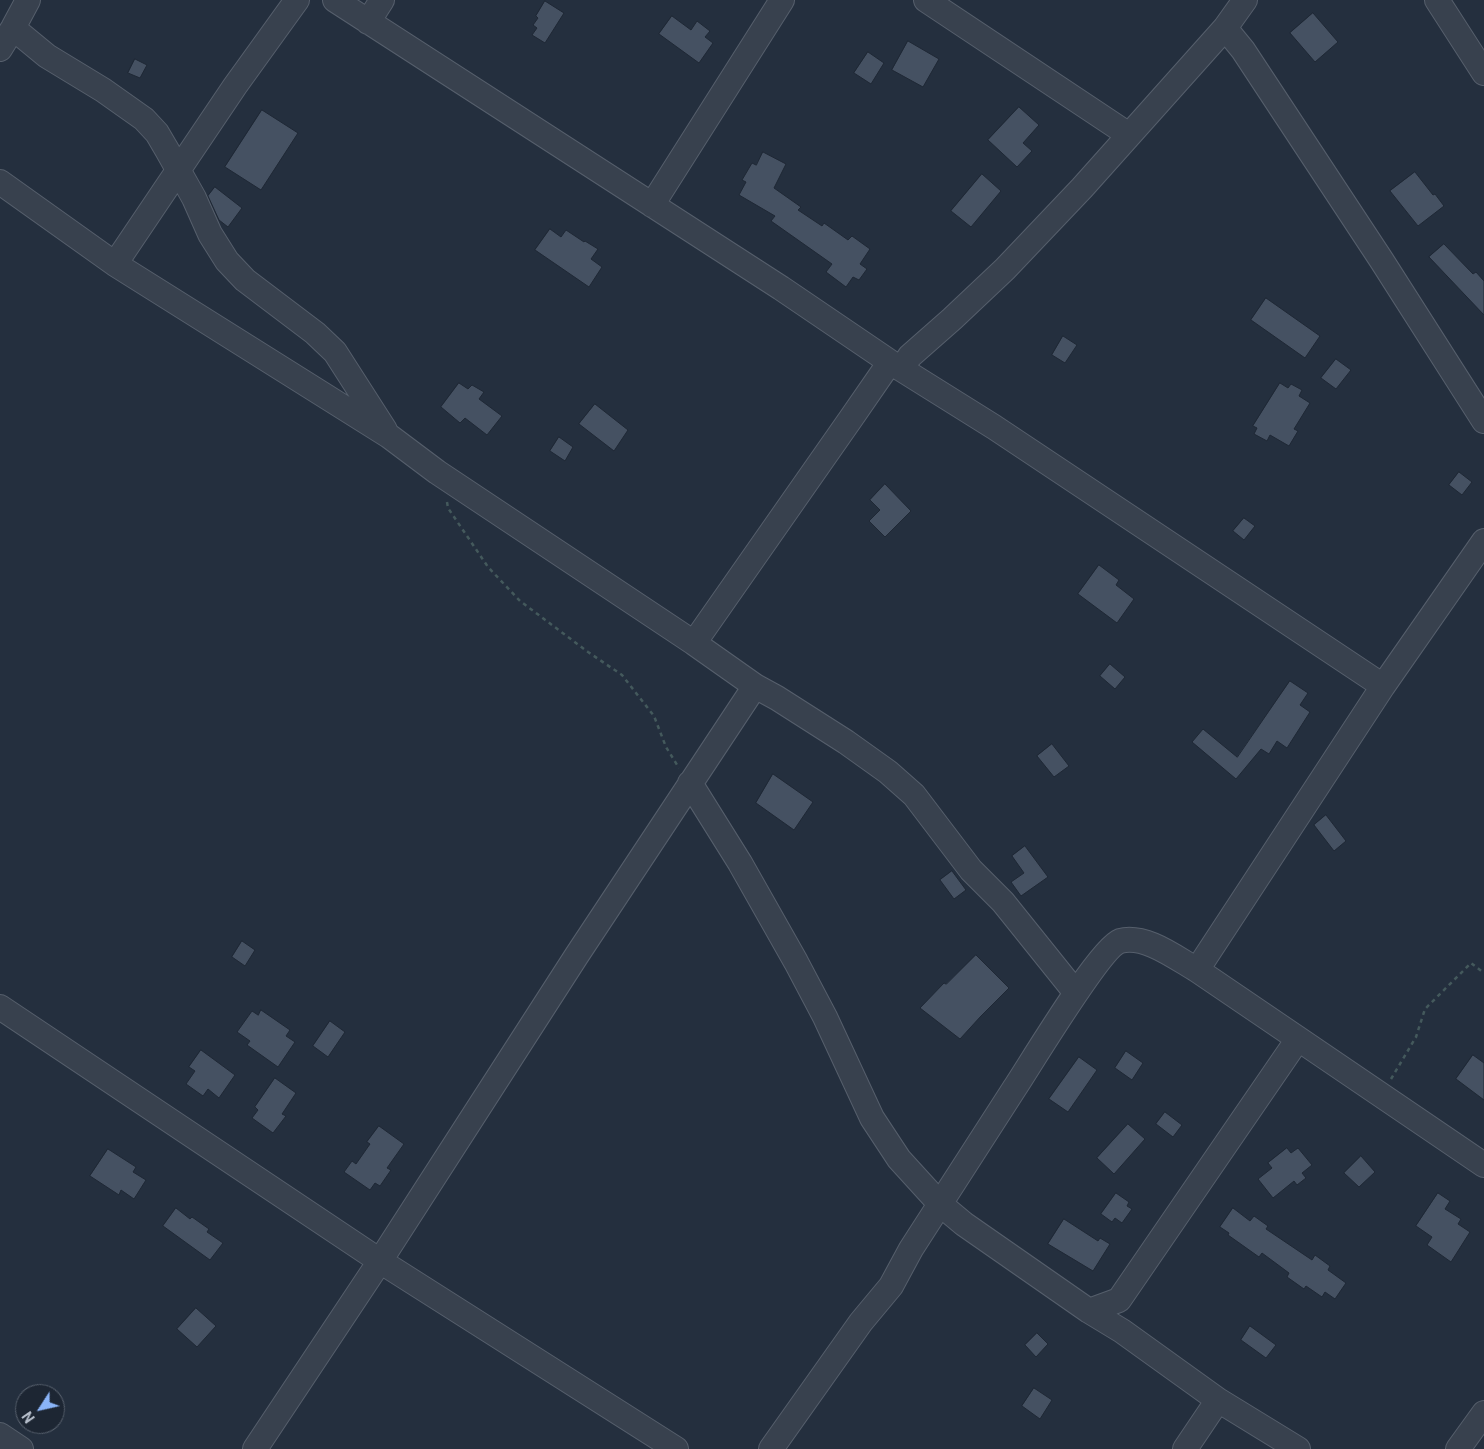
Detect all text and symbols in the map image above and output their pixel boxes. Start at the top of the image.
north arrow [15,1384,65,1434]
text: N [19,1408,38,1426]

